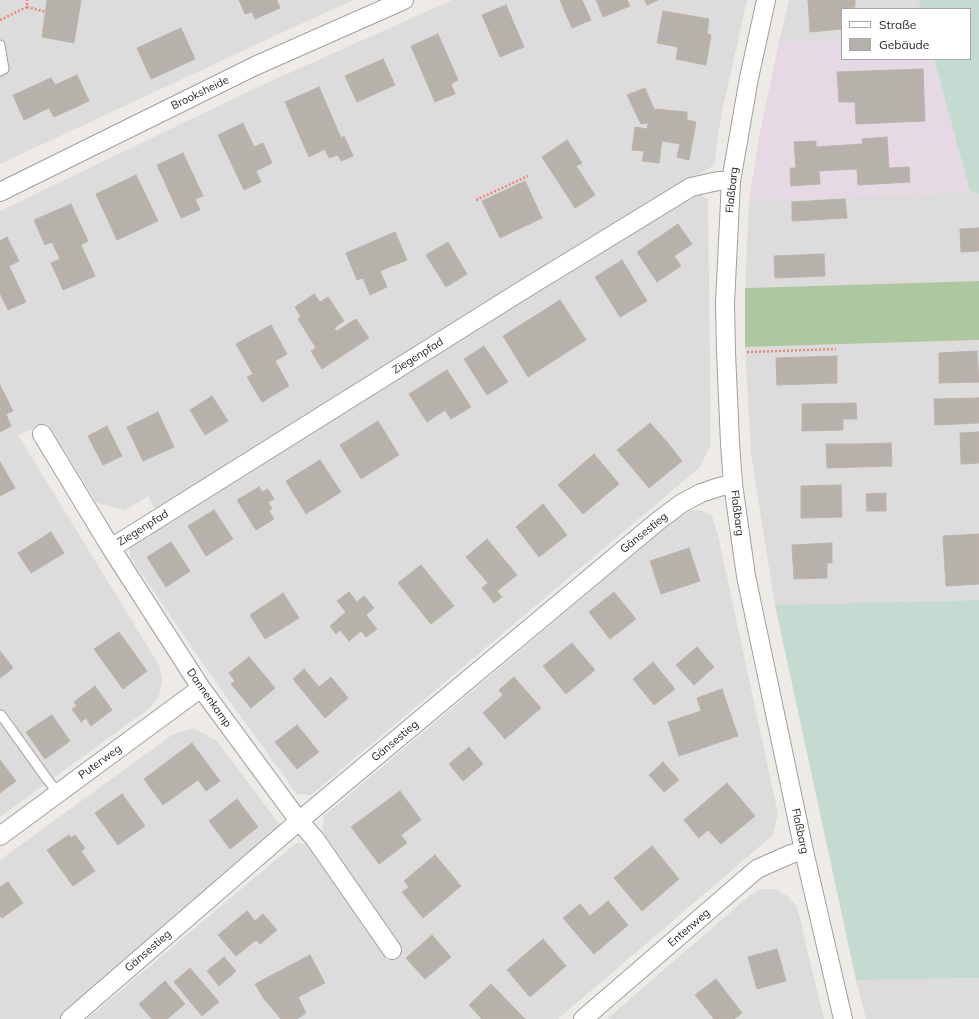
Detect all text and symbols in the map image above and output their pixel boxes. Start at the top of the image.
legend [841,8,971,60]
text: Straße [879,17,916,32]
text: Gebäude [879,37,929,52]
street label: Brooksheide [169,73,231,113]
street label: Flaßbarg [723,166,741,214]
street label: Ziegenpfad [390,335,446,377]
street label: Flaßbarg [728,489,746,537]
street label: Ziegenpfad [115,507,171,549]
street label: Gänsestieg [618,510,670,556]
street label: Dannenkamp [184,666,234,730]
street label: Gänsestieg [369,718,421,764]
street label: Puterweg [76,742,124,782]
street label: Flaßbarg [789,807,811,855]
street label: Entenweg [665,906,713,950]
street label: Gänsestieg [122,927,174,975]

